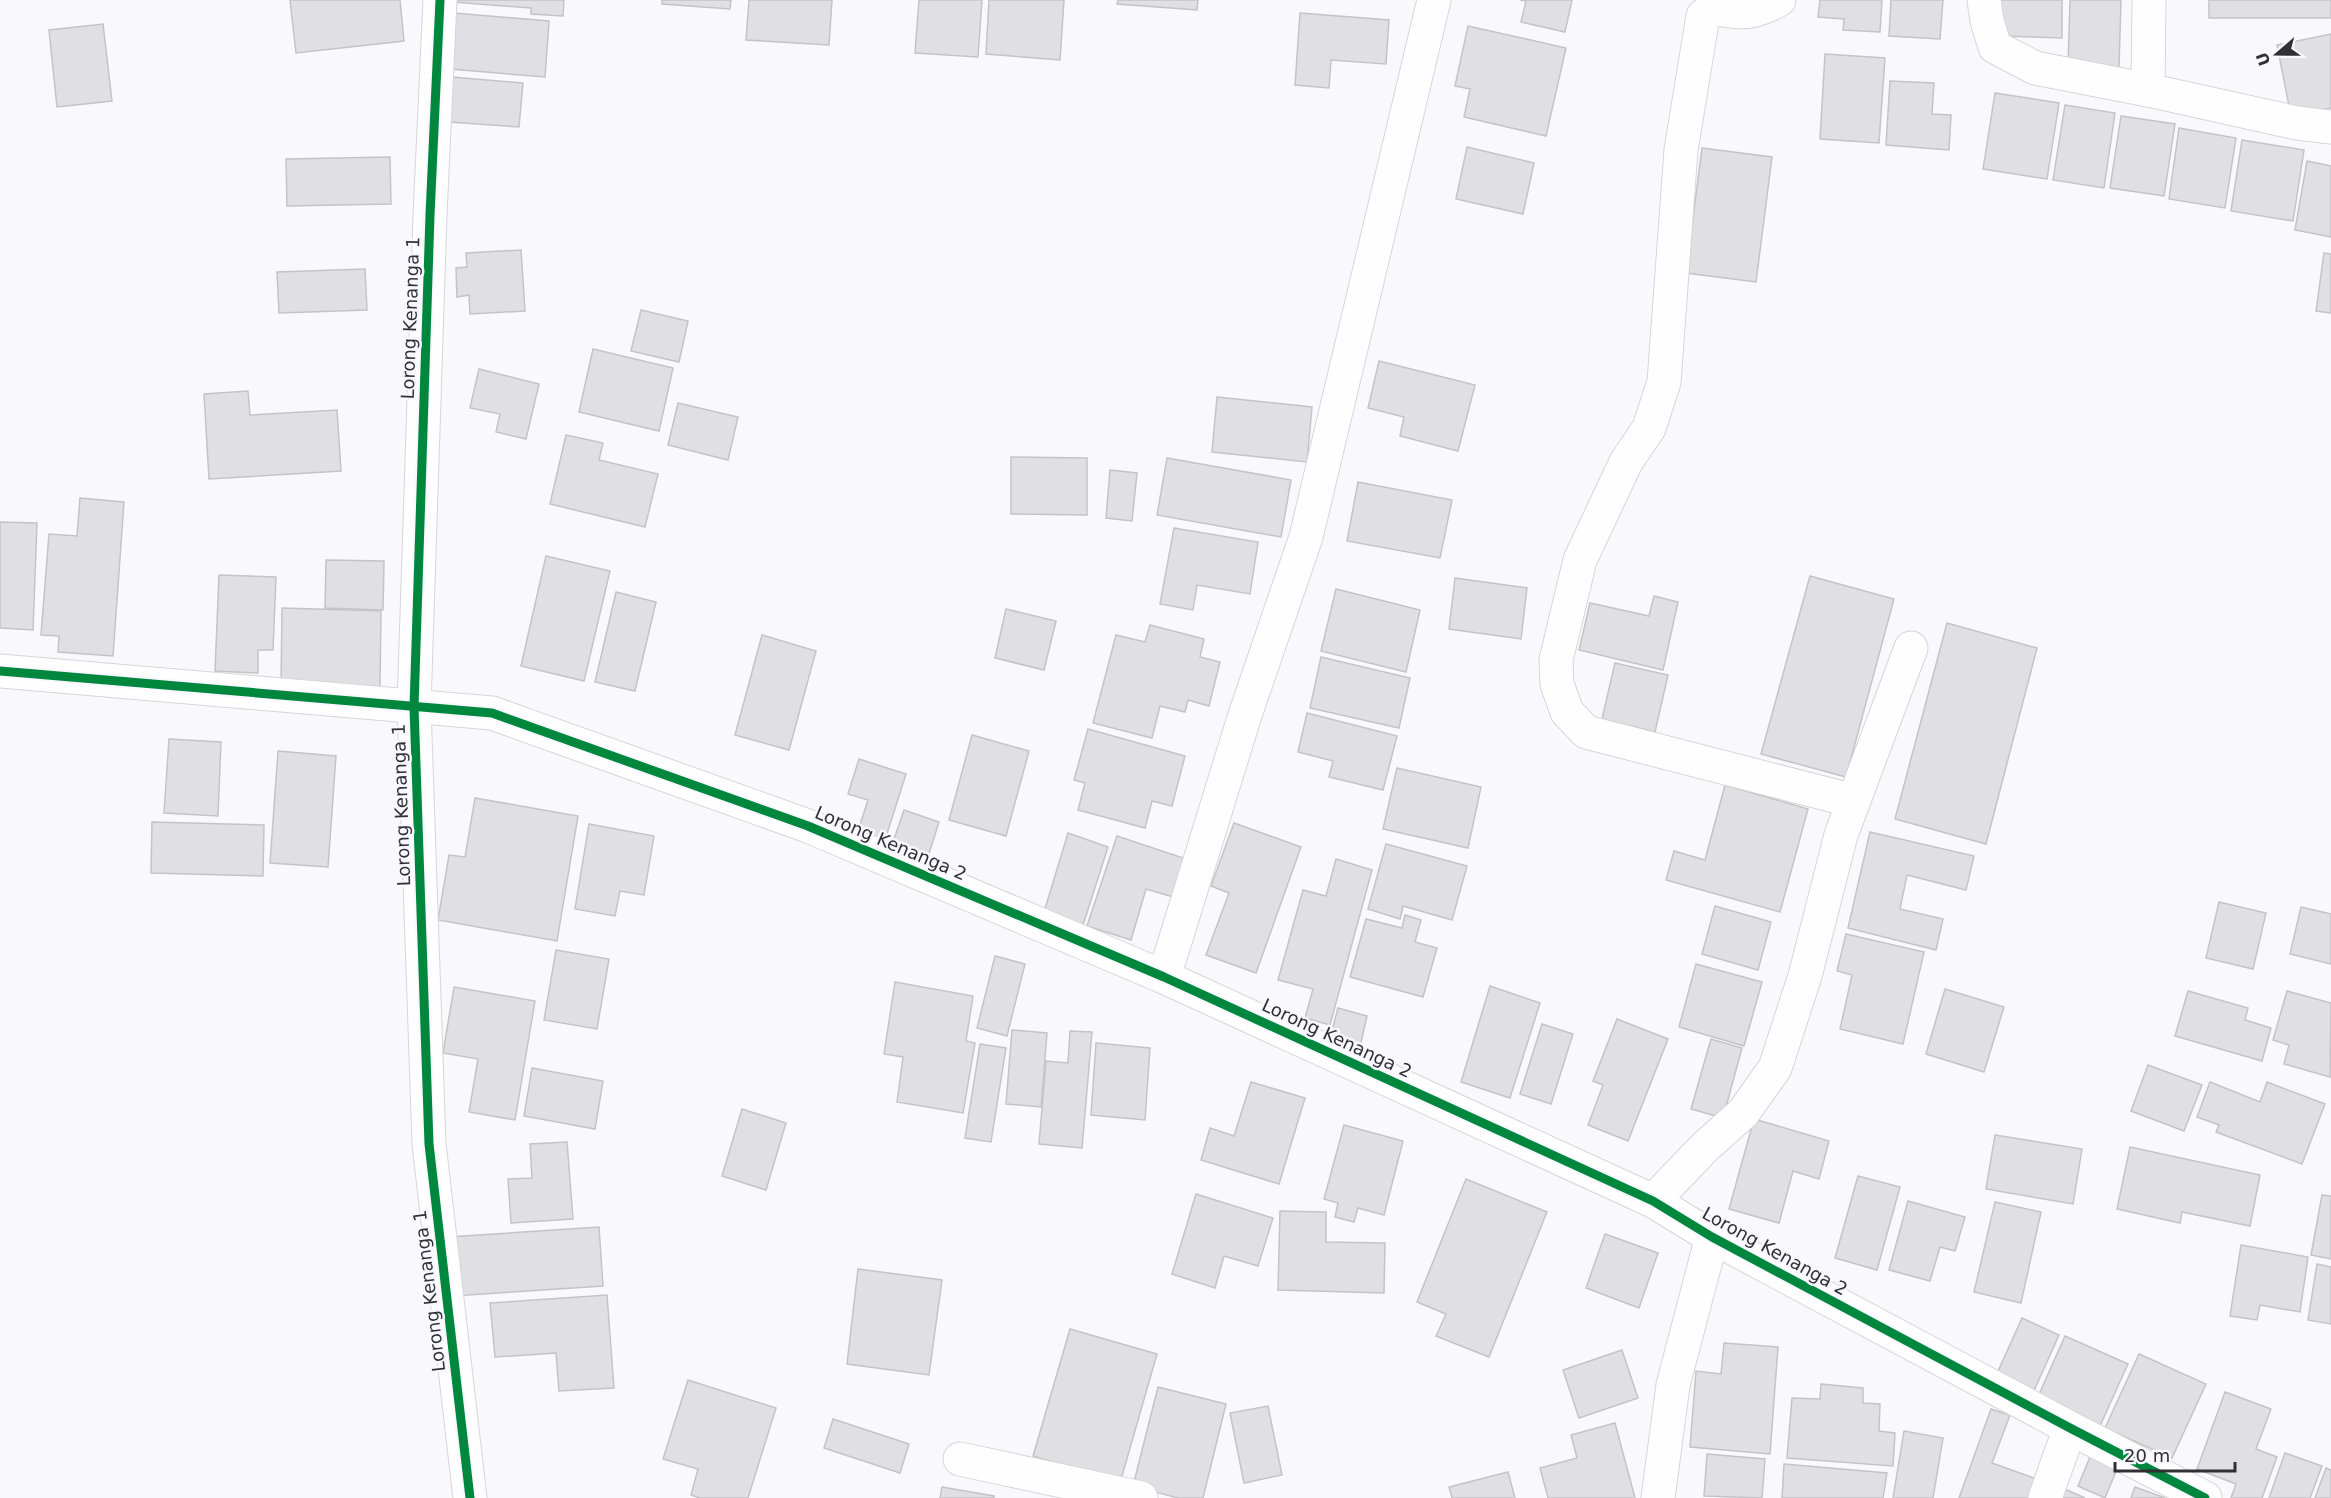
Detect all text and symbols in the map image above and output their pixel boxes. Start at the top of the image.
north arrow [2247,24,2307,84]
text: U [2252,50,2275,68]
street label: Lorong Kenanga 1 [397,236,423,400]
street label: Lorong Kenanga 1 [388,723,414,887]
street label: Lorong Kenanga 2 [812,802,970,884]
street label: Lorong Kenanga 2 [1259,994,1415,1082]
street label: Lorong Kenanga 2 [1699,1202,1851,1300]
street label: Lorong Kenanga 1 [409,1209,449,1373]
scale bar [2115,1435,2235,1473]
text: 20 m [2124,1445,2170,1466]

